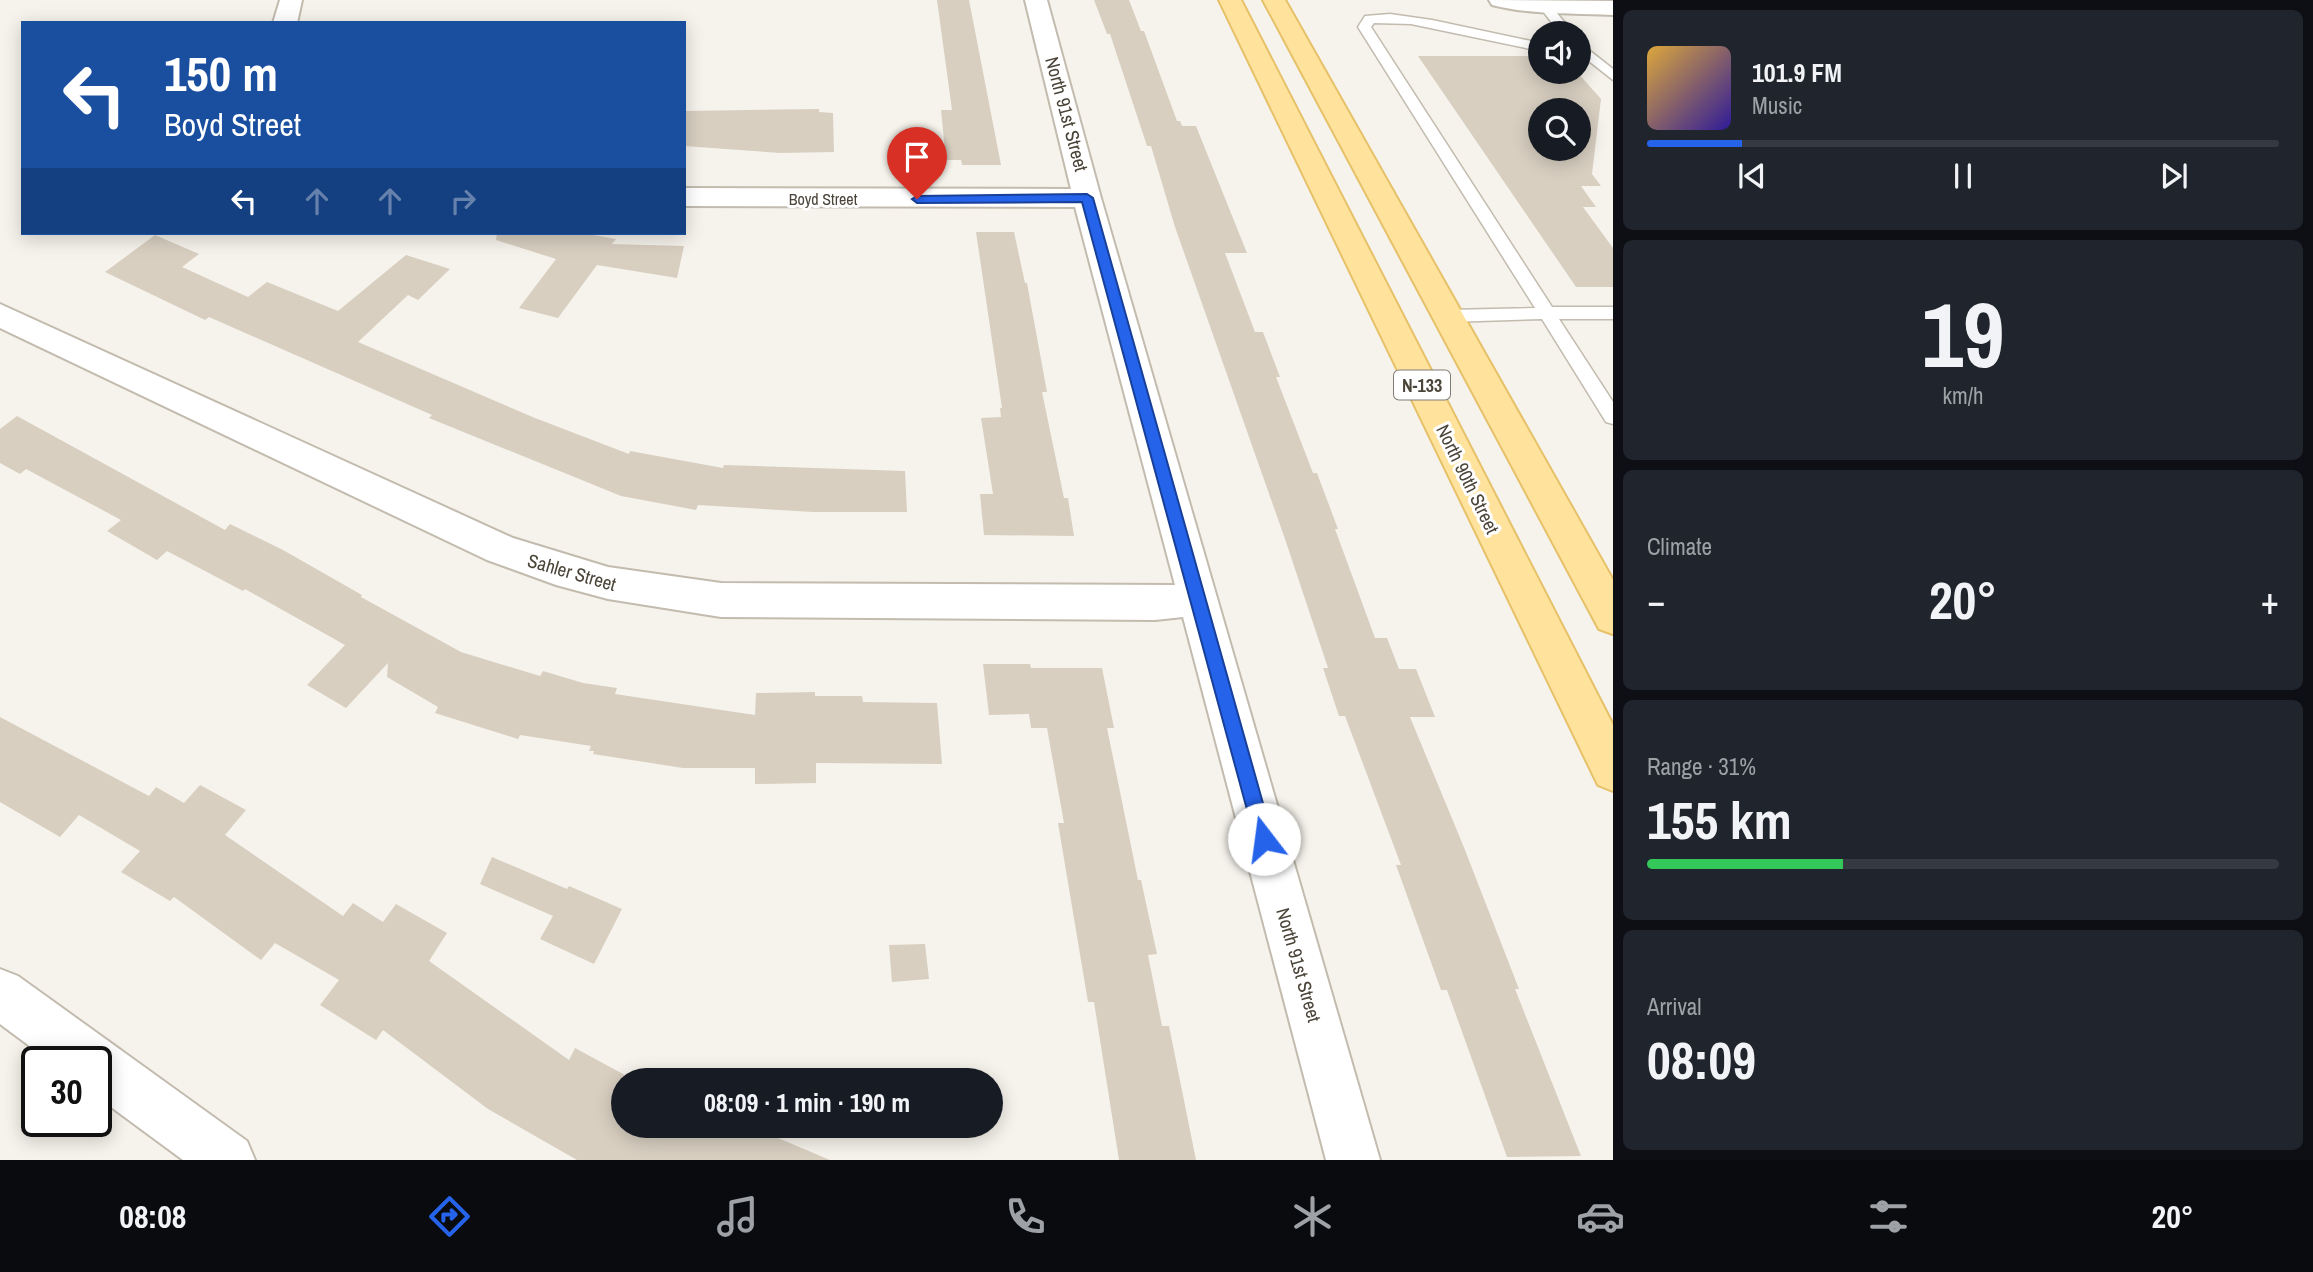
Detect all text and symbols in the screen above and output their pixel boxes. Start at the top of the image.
map controls [1528,21,1591,161]
button: sound [1528,21,1591,84]
text: 150 m [164,40,278,106]
icon: left [49,49,140,140]
street label: North 91st Street [1039,54,1095,175]
text: 101.9 FM [1752,55,1842,90]
text: Music [1752,90,1802,121]
button: search [1528,98,1591,161]
text: Boyd Street [164,103,301,146]
pin [887,127,947,199]
icon: arrive [898,138,936,176]
icon: previous [1733,157,1771,195]
icon: pause [1944,157,1982,195]
icon: next [2155,157,2193,195]
icon: left [225,182,263,220]
icon: ahead [298,182,336,220]
icon: ahead [371,182,409,220]
icon: right [444,182,482,220]
street label: Boyd Street [789,188,858,210]
text: 19 [1922,273,2005,395]
road number: N-133 [1394,370,1450,400]
text: km/h [1943,380,1983,411]
street label: North 90th Street [1430,420,1506,539]
text: Climate [1647,531,1712,562]
street label: Sahler Street [525,547,620,597]
text: 20° [1929,565,1997,635]
text: − [1647,575,1665,626]
text: + [2261,575,2279,626]
text: Range · 31% [1647,751,1756,782]
text: 155 km [1647,785,1792,855]
position arrow [1227,802,1301,876]
street label: North 91st Street [1270,905,1328,1026]
text: Arrival [1647,991,1702,1022]
text: 08:09 [1647,1025,1756,1095]
speed limit sign: 30 [21,1046,112,1137]
text: 08:09 · 1 min · 190 m [704,1085,910,1120]
icon: directions [425,1192,474,1241]
icon: music [713,1192,762,1241]
icon: phone [1001,1192,1050,1241]
icon: climate [1288,1192,1337,1241]
icon: car [1576,1192,1625,1241]
icon: filters [1864,1192,1913,1241]
text: 08:08 [119,1195,186,1238]
text: 20° [2152,1195,2194,1238]

